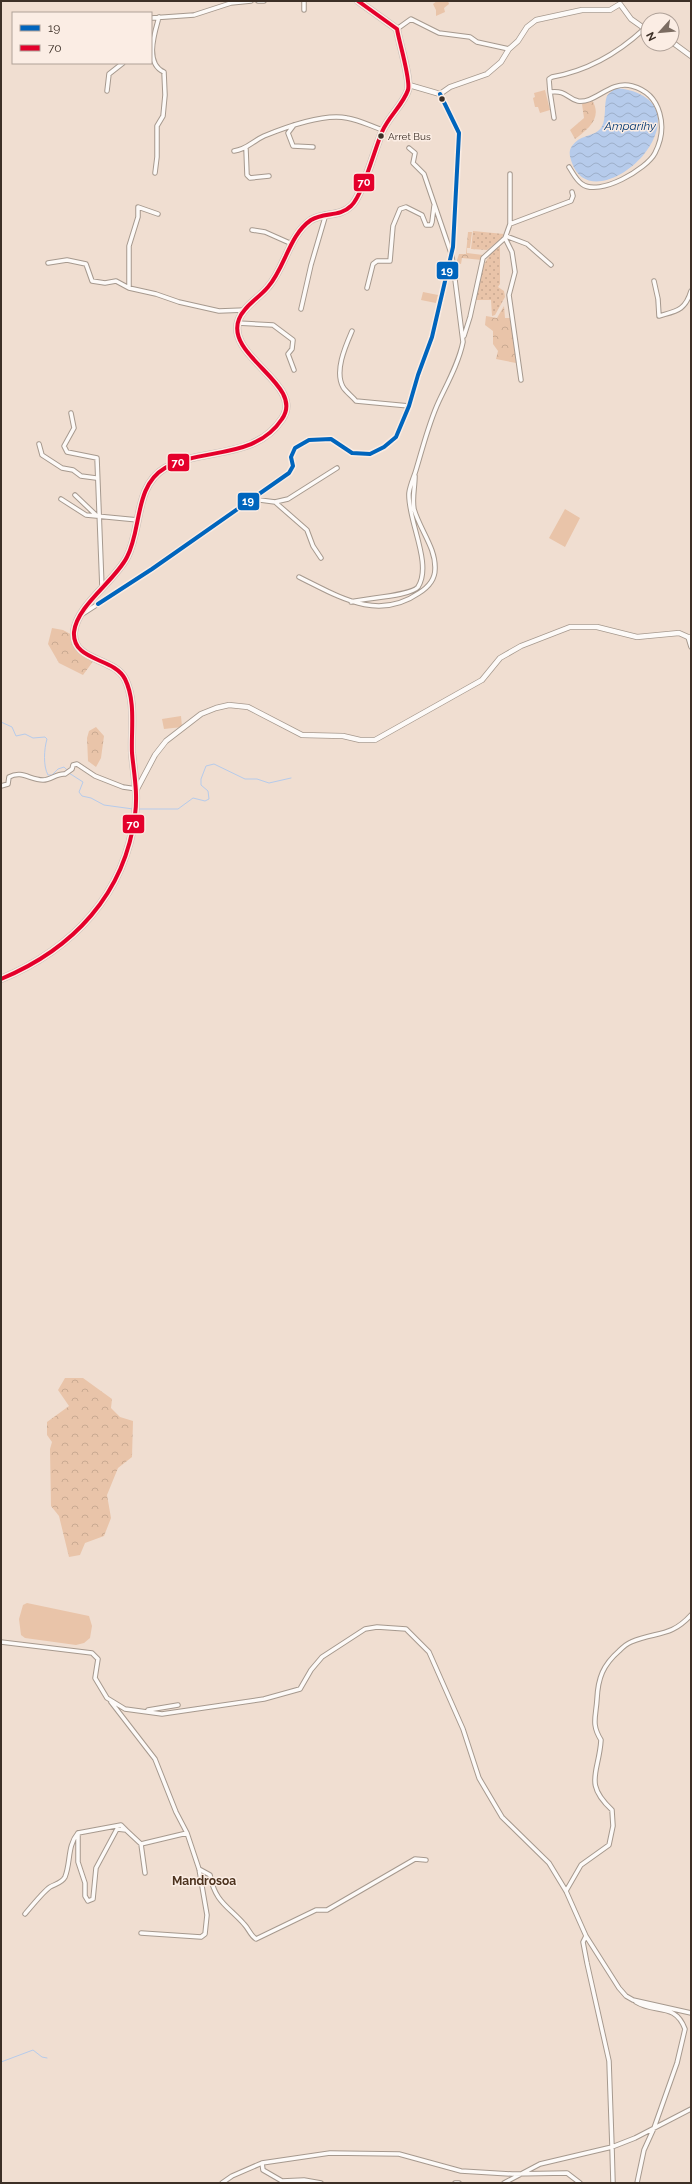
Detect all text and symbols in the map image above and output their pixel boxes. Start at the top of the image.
legend [12,12,152,64]
north arrow [640,12,680,52]
text: 19 [48,21,60,35]
text: N [644,30,659,43]
text: 70 [48,41,62,55]
unlabelled marker [437,94,447,104]
water label: Amparihy [603,119,657,133]
marker: Arret Bus [376,131,386,141]
place label: Arret Bus [388,131,431,142]
line badge: 70 [353,173,375,192]
text: 70 [358,176,371,189]
line badge: 19 [436,261,459,280]
text: 19 [441,265,453,278]
line badge: 70 [167,453,190,472]
text: 70 [172,456,185,469]
line badge: 19 [237,492,260,511]
text: 19 [242,495,254,508]
line badge: 70 [122,814,145,834]
text: 70 [127,818,140,831]
district label: Mandrosoa [172,1874,236,1888]

